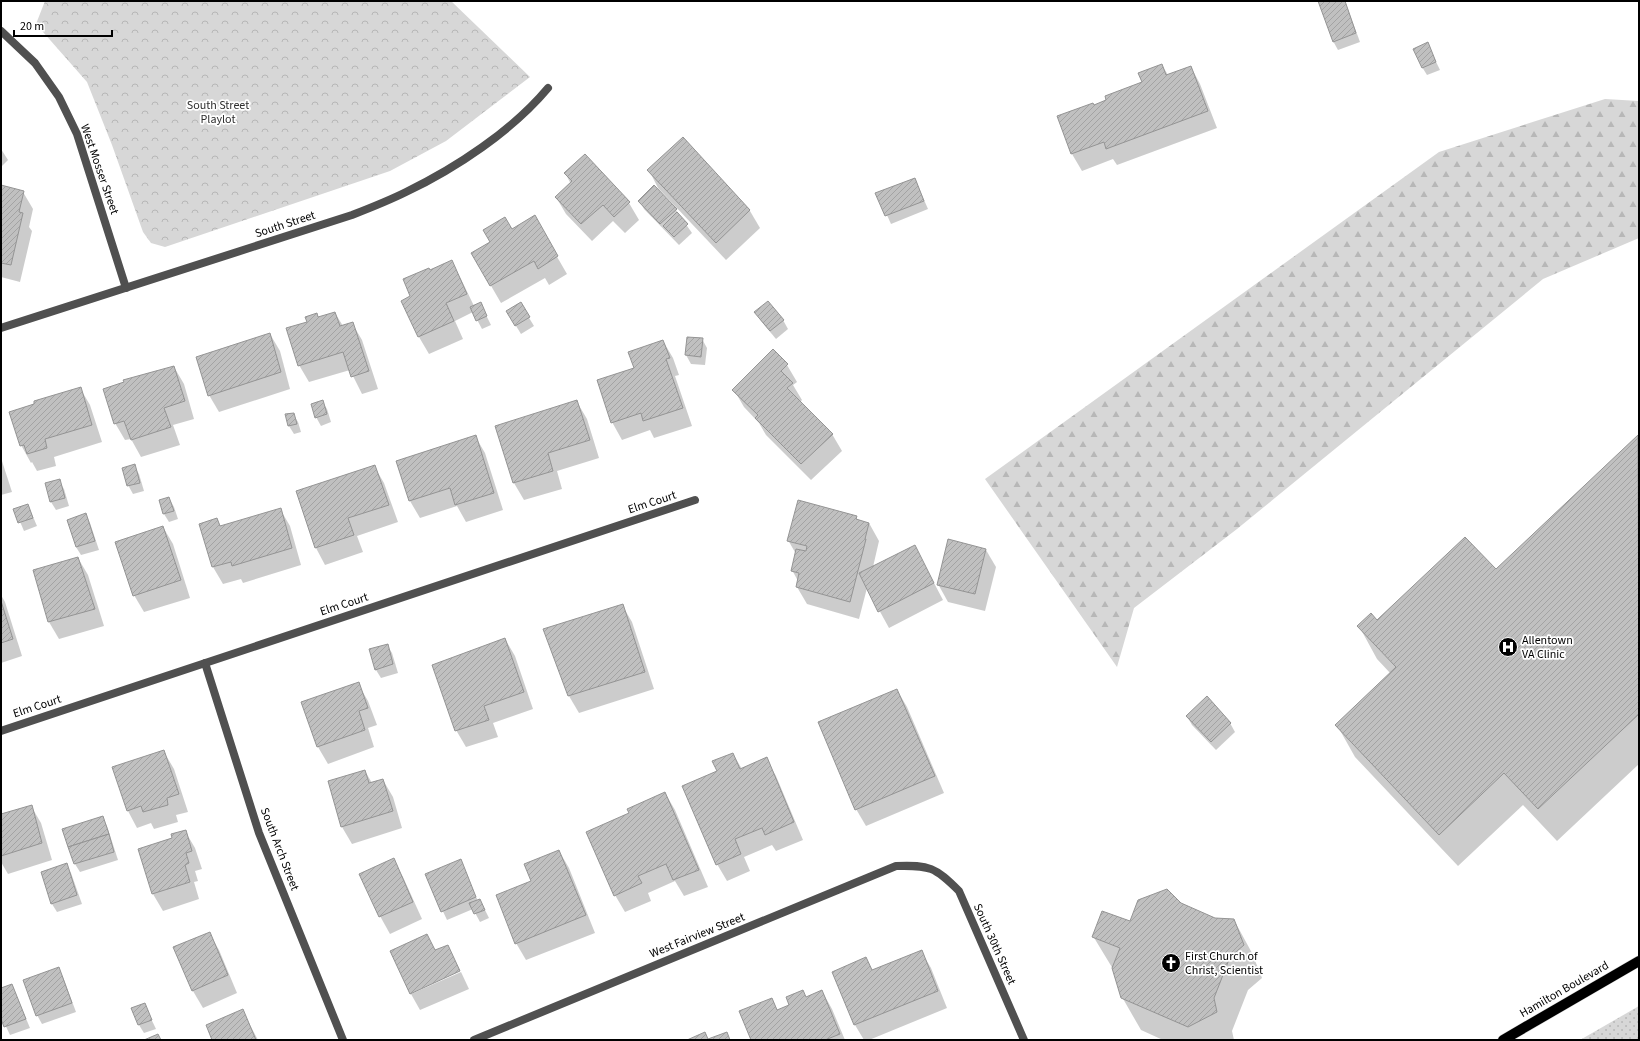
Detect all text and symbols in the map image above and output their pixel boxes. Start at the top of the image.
scale bar [14,12,112,38]
text: 20 m [20,18,44,35]
park label: South Street Playlot [187,97,249,128]
street label: West Mosser Street [76,122,123,217]
street label: South Street [253,207,318,242]
street label: Elm Court [626,487,678,518]
street label: Elm Court [318,589,370,620]
place label: Allentown VA Clinic [1522,632,1573,663]
hospital icon: Allentown VA Clinic [1497,636,1519,658]
street label: Elm Court [11,691,63,722]
street label: South Arch Street [256,805,303,893]
street label: South 30th Street [969,901,1020,988]
street label: West Fairview Street [647,909,747,962]
place label: First Church of Christ, Scientist [1185,948,1263,979]
church icon: First Church of Christ, Scientist [1160,952,1182,974]
street label: Hamilton Boulevard [1516,957,1612,1022]

